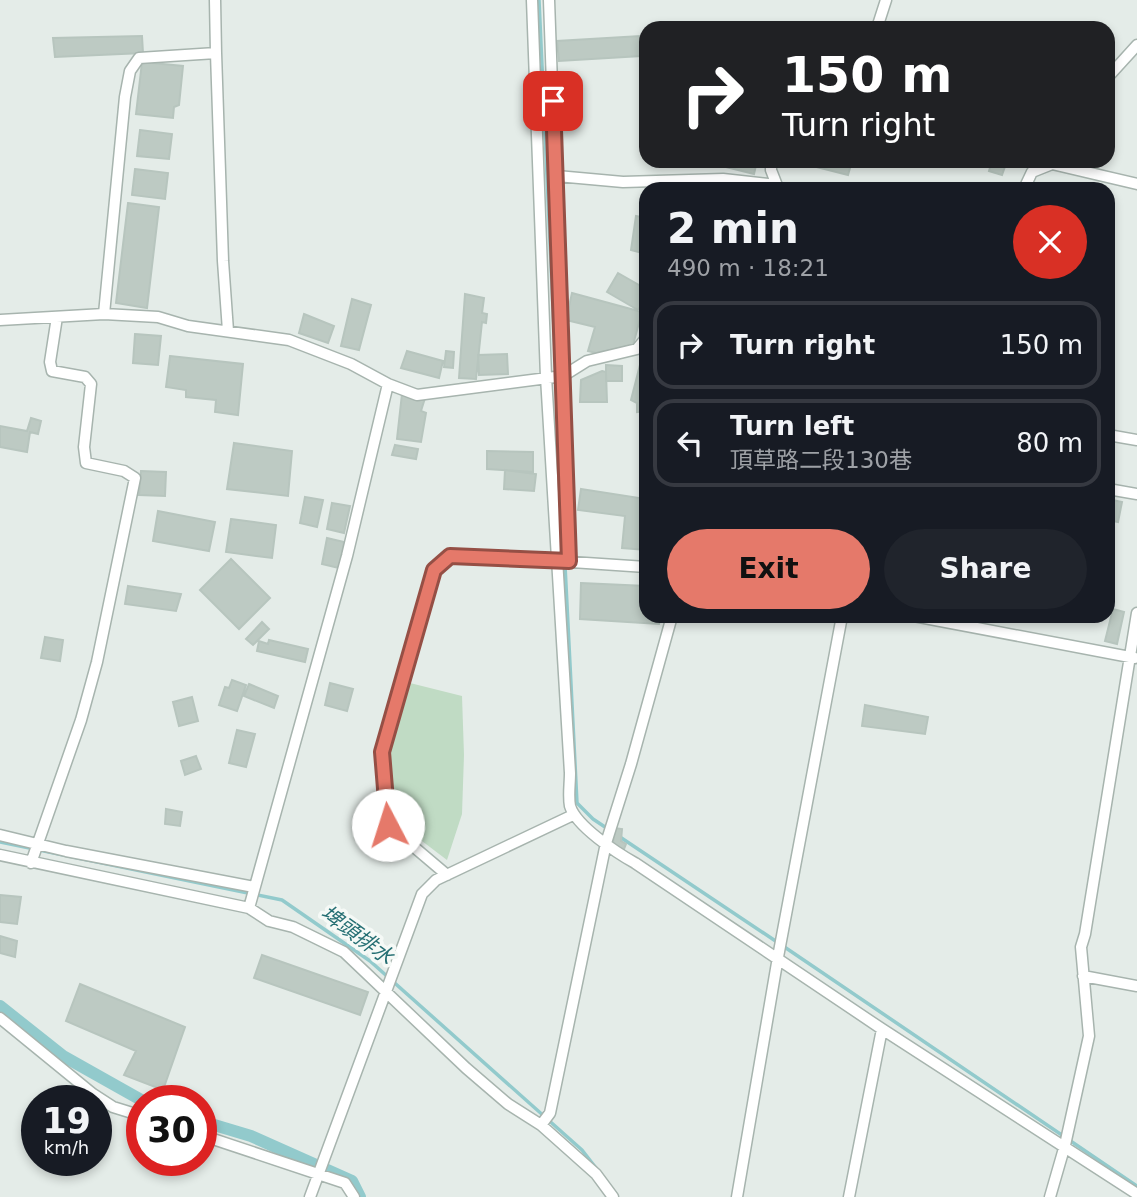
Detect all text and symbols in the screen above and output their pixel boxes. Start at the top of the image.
text: 150 m [782,47,952,104]
icon: right [667,49,758,140]
pin [523,71,583,131]
icon: arrive [534,82,572,120]
text: Turn right [782,106,935,144]
text: 2 min [667,204,799,253]
button: close [1013,205,1087,279]
text: 490 m · 18:21 [667,255,829,281]
icon: right [671,326,709,364]
text: Turn right [730,330,875,360]
text: 150 m [1000,330,1083,360]
text: Turn left [730,411,854,441]
icon: left [671,424,709,462]
text: 80 m [1016,428,1083,458]
text: 頂草路二段130巷 [730,447,912,473]
button: Exit [667,529,870,609]
button: Share [884,529,1087,609]
position arrow [351,788,425,862]
water label: 埤頭排水 [316,901,399,970]
speed limit sign: 30 [126,1085,217,1176]
text: 19 [42,1101,91,1141]
text: km/h [44,1137,89,1158]

